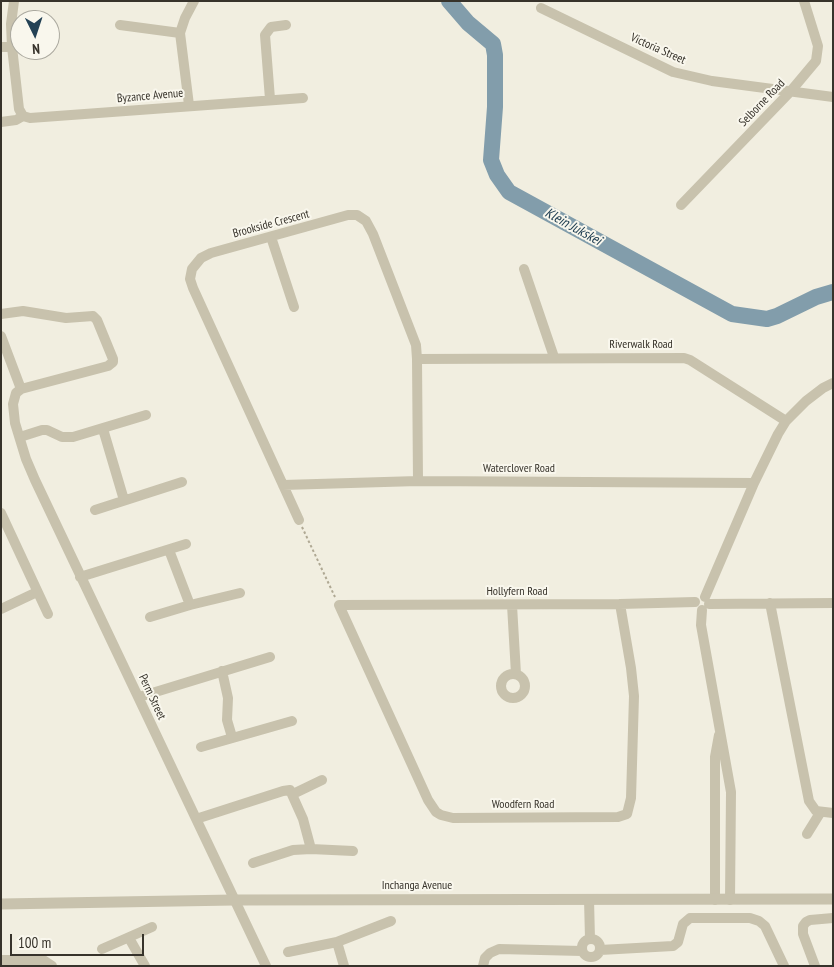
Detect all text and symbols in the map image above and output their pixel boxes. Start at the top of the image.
north arrow [10,10,60,60]
street label: Victoria Street [628,30,688,68]
text: N [32,40,40,58]
street label: Selborne Road [736,76,788,130]
street label: Byzance Avenue [116,86,184,106]
water label: Klein Jukskei [542,205,604,249]
street label: Brookside Crescent [231,207,311,241]
street label: Riverwalk Road [609,338,673,352]
street label: Waterclover Road [483,462,555,476]
street label: Hollyfern Road [486,585,548,599]
street label: Perm Street [135,672,169,722]
street label: Woodfern Road [492,798,554,812]
street label: Inchanga Avenue [382,879,452,893]
scale bar [12,924,146,956]
text: 100 m [18,933,51,952]

